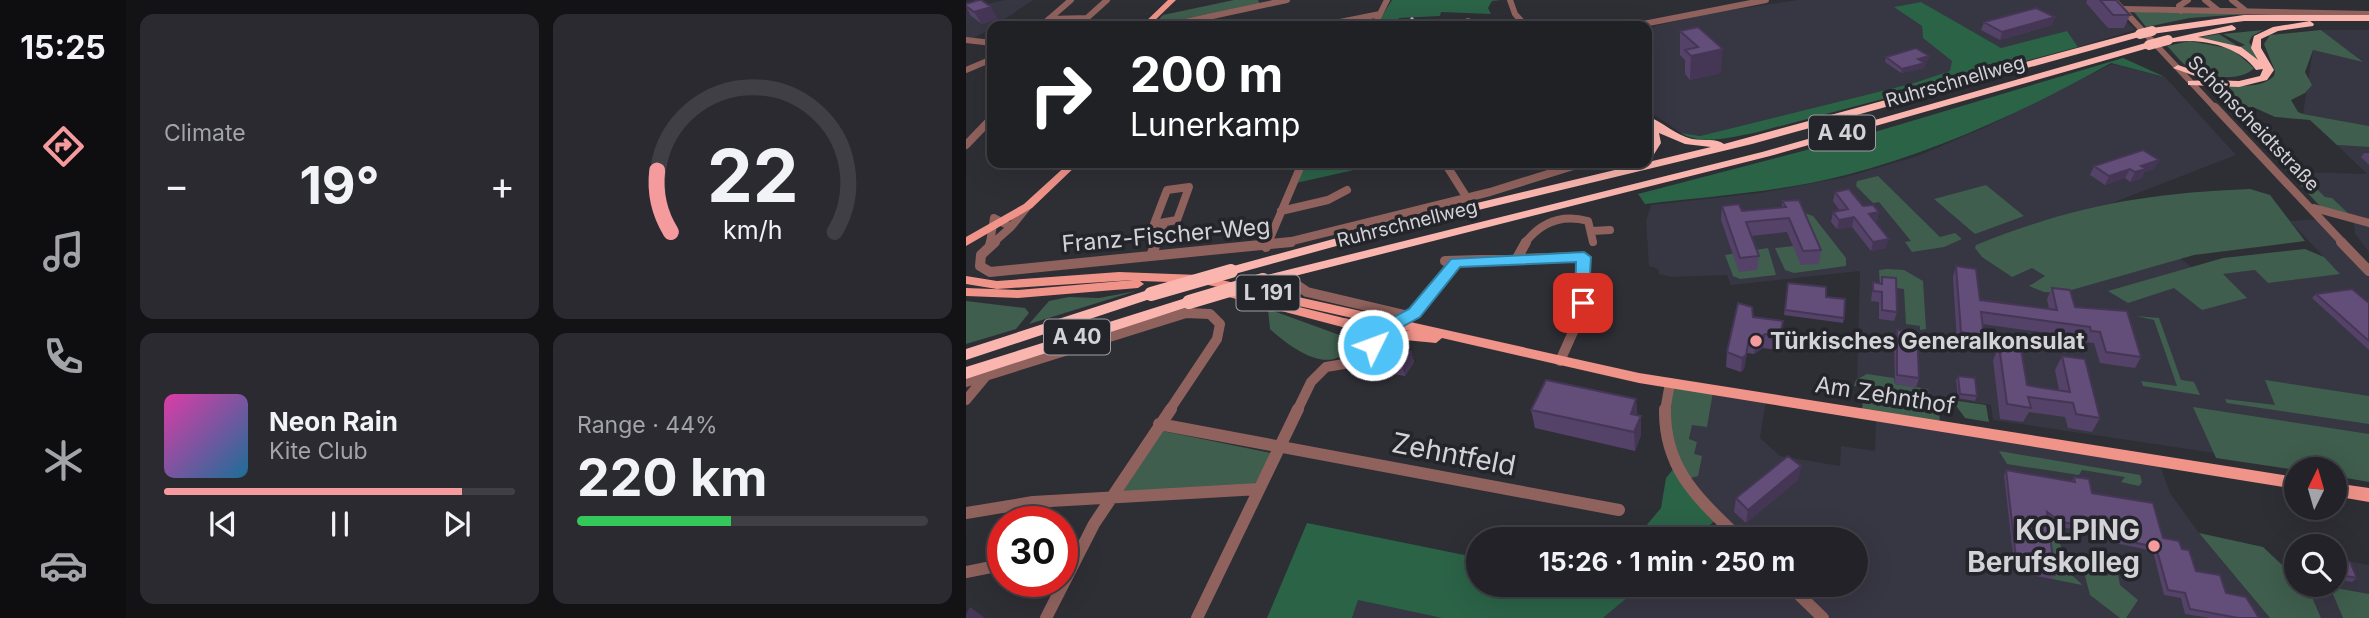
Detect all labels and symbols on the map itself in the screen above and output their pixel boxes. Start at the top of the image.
street label: Ruhrschnellweg [1883,51,2027,112]
street label: Schönscheidtstraße [2183,51,2324,196]
road number: A 40 [1809,116,1875,150]
street label: Ruhrschnellweg [1335,195,1479,252]
street label: Franz-Fischer-Weg [1061,212,1271,258]
pin [1553,273,1613,333]
road number: L 191 [1236,276,1300,310]
position arrow [1336,308,1410,382]
road number: A 40 [1044,320,1110,354]
place label: Türkisches Generalkonsulat [1770,327,2085,355]
marker: Türkisches Generalkonsulat [1748,333,1764,349]
street label: Am Zehnthof [1813,370,1957,420]
street label: Zehntfeld [1389,425,1519,483]
north arrow [2284,457,2347,520]
speed limit sign: 30 [987,506,1078,597]
place label: KOLPING Berufskolleg [1967,513,2140,579]
marker: KOLPING Berufskolleg [2146,538,2162,554]

